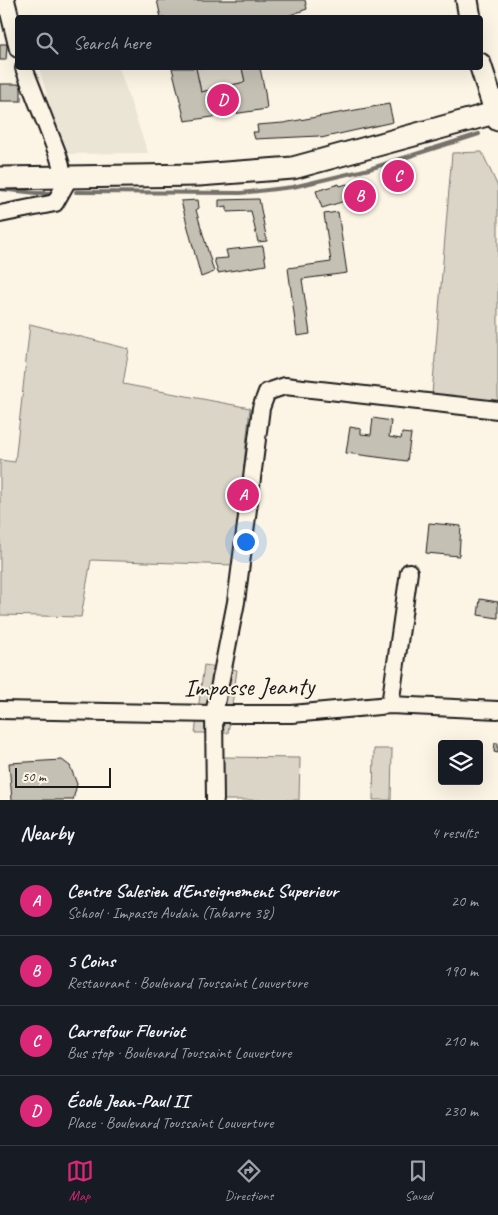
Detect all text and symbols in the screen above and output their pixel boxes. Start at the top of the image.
search box [15,15,483,70]
icon: search [33,29,61,57]
text: Search here [73,31,150,55]
pin: D [207,81,239,119]
pin: C [382,157,414,195]
pin: B [344,177,376,215]
pin: A [227,476,259,514]
your location [233,529,259,555]
street label: Impasse Jeanty [184,670,317,704]
map controls [438,740,483,785]
button: layers [438,740,483,785]
scale bar [15,765,111,788]
text: 50 m [22,768,46,785]
text: Nearby [20,820,73,846]
text: 4 results [431,823,478,843]
text: Centre Salesien d'Enseignement Superieur [67,879,338,903]
text: A [32,891,40,911]
text: 20 m [451,891,478,911]
text: School · Impasse Audain (Tabarre 38) [67,903,274,923]
text: 5 Coins [67,949,115,973]
text: B [32,961,40,981]
text: 190 m [444,961,478,981]
text: Restaurant · Boulevard Toussaint Louverture [67,973,307,993]
text: Carrefour Fleuriot [67,1019,185,1043]
text: C [32,1031,40,1051]
text: 210 m [444,1031,478,1051]
text: Bus stop · Boulevard Toussaint Louverture [67,1043,291,1063]
text: École Jean-Paul II [67,1089,189,1113]
text: D [31,1101,41,1121]
text: 230 m [444,1101,478,1121]
text: Place · Boulevard Toussaint Louverture [67,1113,274,1133]
tab: Map [66,1157,94,1204]
tab: Directions [225,1157,273,1204]
tab: Saved [404,1157,432,1204]

